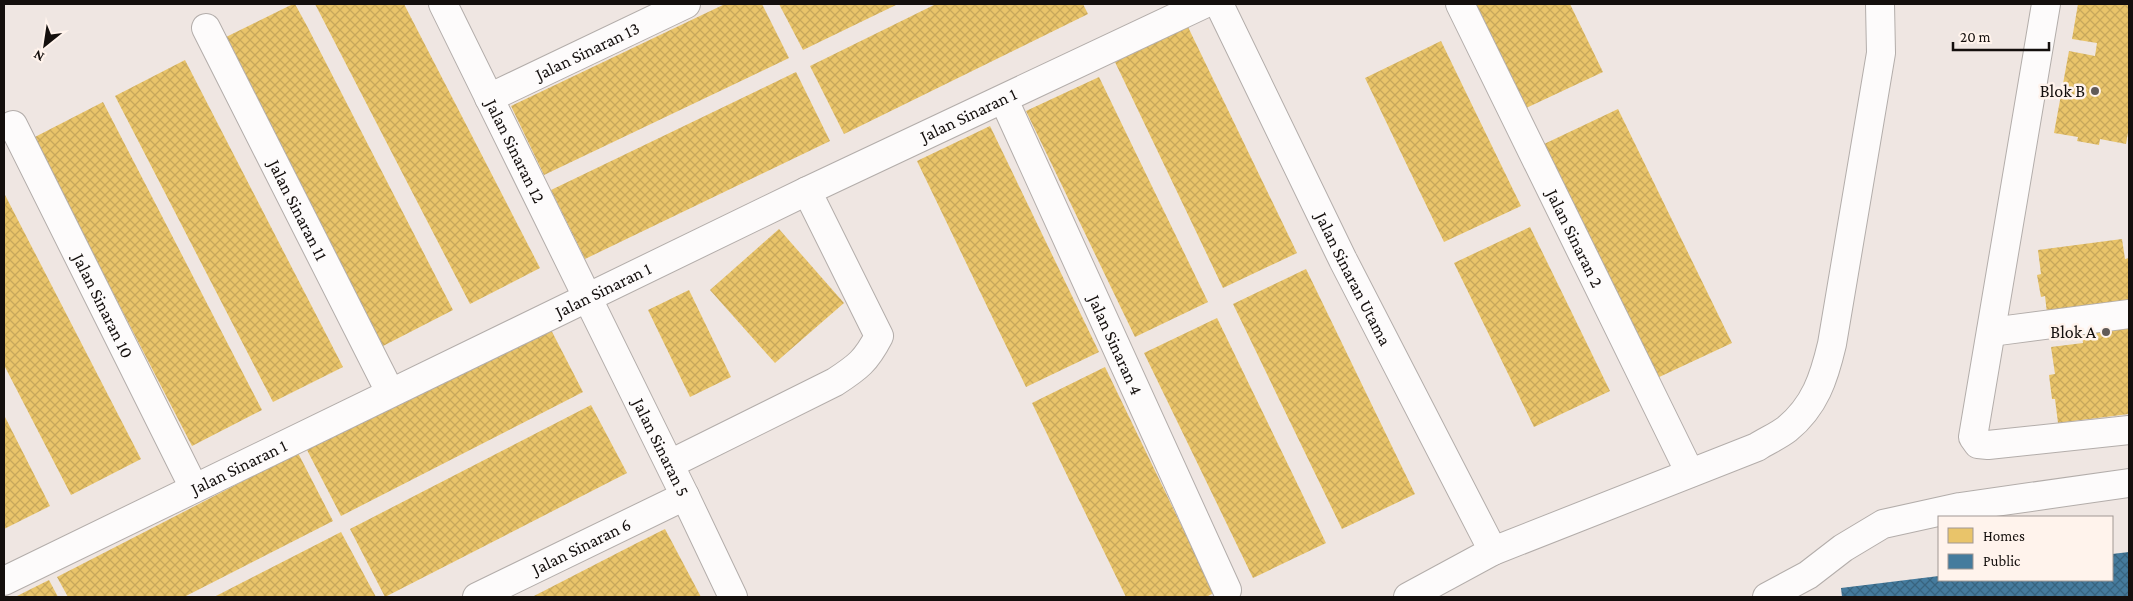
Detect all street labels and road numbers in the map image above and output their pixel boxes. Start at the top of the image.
street label: Jalan Sinaran 13 [530,18,643,85]
street label: Jalan Sinaran 1 [915,84,1020,147]
street label: Jalan Sinaran 12 [481,94,549,206]
street label: Jalan Sinaran 11 [263,155,332,264]
street label: Jalan Sinaran 2 [1542,184,1607,291]
street label: Jalan Sinaran Utama [1310,207,1395,349]
street label: Jalan Sinaran 10 [68,248,138,361]
street label: Jalan Sinaran 1 [550,258,654,323]
street label: Jalan Sinaran 4 [1083,290,1147,398]
street label: Jalan Sinaran 5 [628,393,694,500]
street label: Jalan Sinaran 1 [186,435,290,500]
street label: Jalan Sinaran 6 [527,514,634,580]

